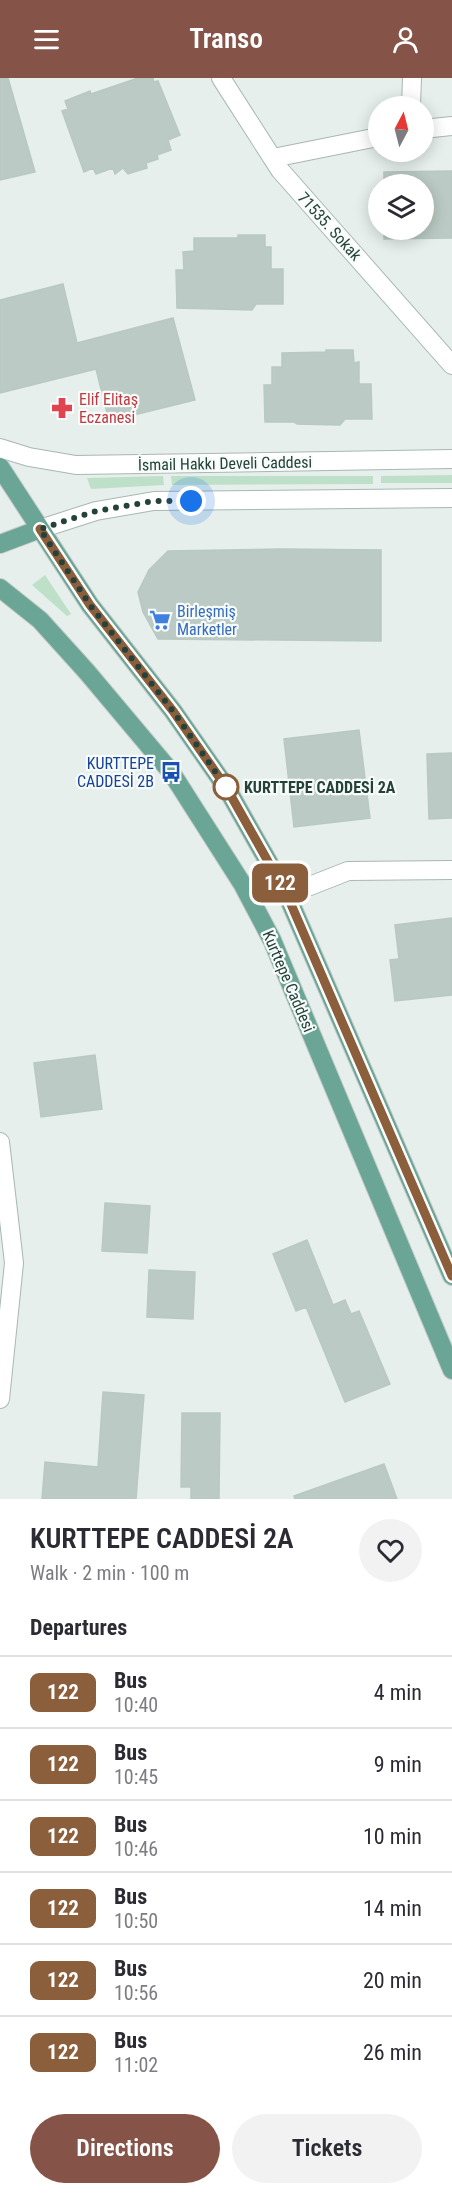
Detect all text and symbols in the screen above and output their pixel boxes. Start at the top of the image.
icon: menu [30,23,63,56]
text: Transo [189,23,263,55]
icon: person [389,23,422,56]
north arrow [368,96,434,162]
map controls [368,96,434,240]
button: layers [368,174,434,240]
street label: 71535. Sokak [294,188,366,265]
place label: Elif Elitaş Eczanesi [79,390,138,427]
pharmacy icon: Elif Elitaş Eczanesi [50,396,74,420]
street label: İsmail Hakkı Develi Caddesi [138,452,312,475]
your location [176,486,206,516]
place label: Birleşmiş Marketler [177,602,237,639]
supermarket icon: Birleşmiş Marketler [148,608,172,632]
place label: KURTTEPE CADDESİ 2B [77,754,154,791]
bus stop icon: KURTTEPE CADDESİ 2B [159,760,183,784]
marker: KURTTEPE CADDESİ 2A [213,774,239,800]
place label: KURTTEPE CADDESİ 2A [244,778,396,797]
line badge: 122 [246,864,314,902]
text: 122 [264,871,296,895]
street label: Kurttepe Caddesi [259,927,319,1035]
button: heart [359,1519,422,1582]
text: KURTTEPE CADDESİ 2A [30,1522,294,1555]
text: Walk · 2 min · 100 m [30,1561,189,1585]
text: Departures [30,1615,127,1640]
text: Bus [114,1668,147,1693]
text: 122 [47,1680,79,1704]
text: 4 min [374,1680,422,1705]
text: 10:40 [114,1693,158,1717]
text: Bus [114,1740,147,1765]
text: 122 [47,1752,79,1776]
text: 9 min [374,1752,422,1777]
text: 10:45 [114,1765,158,1789]
text: Bus [114,1812,147,1837]
text: 122 [47,1824,79,1848]
text: 10 min [363,1824,422,1849]
text: 10:46 [114,1837,158,1861]
text: Bus [114,1884,147,1909]
text: 122 [47,1896,79,1920]
text: 14 min [363,1896,422,1921]
text: 10:50 [114,1909,158,1933]
text: Bus [114,1956,147,1981]
text: 122 [47,1968,79,1992]
text: 20 min [363,1968,422,1993]
text: 10:56 [114,1981,158,2005]
text: Bus [114,2028,147,2053]
text: 122 [47,2040,79,2064]
text: 26 min [363,2040,422,2065]
text: 11:02 [114,2053,158,2077]
button: Directions [30,2114,220,2183]
button: Tickets [232,2114,422,2183]

